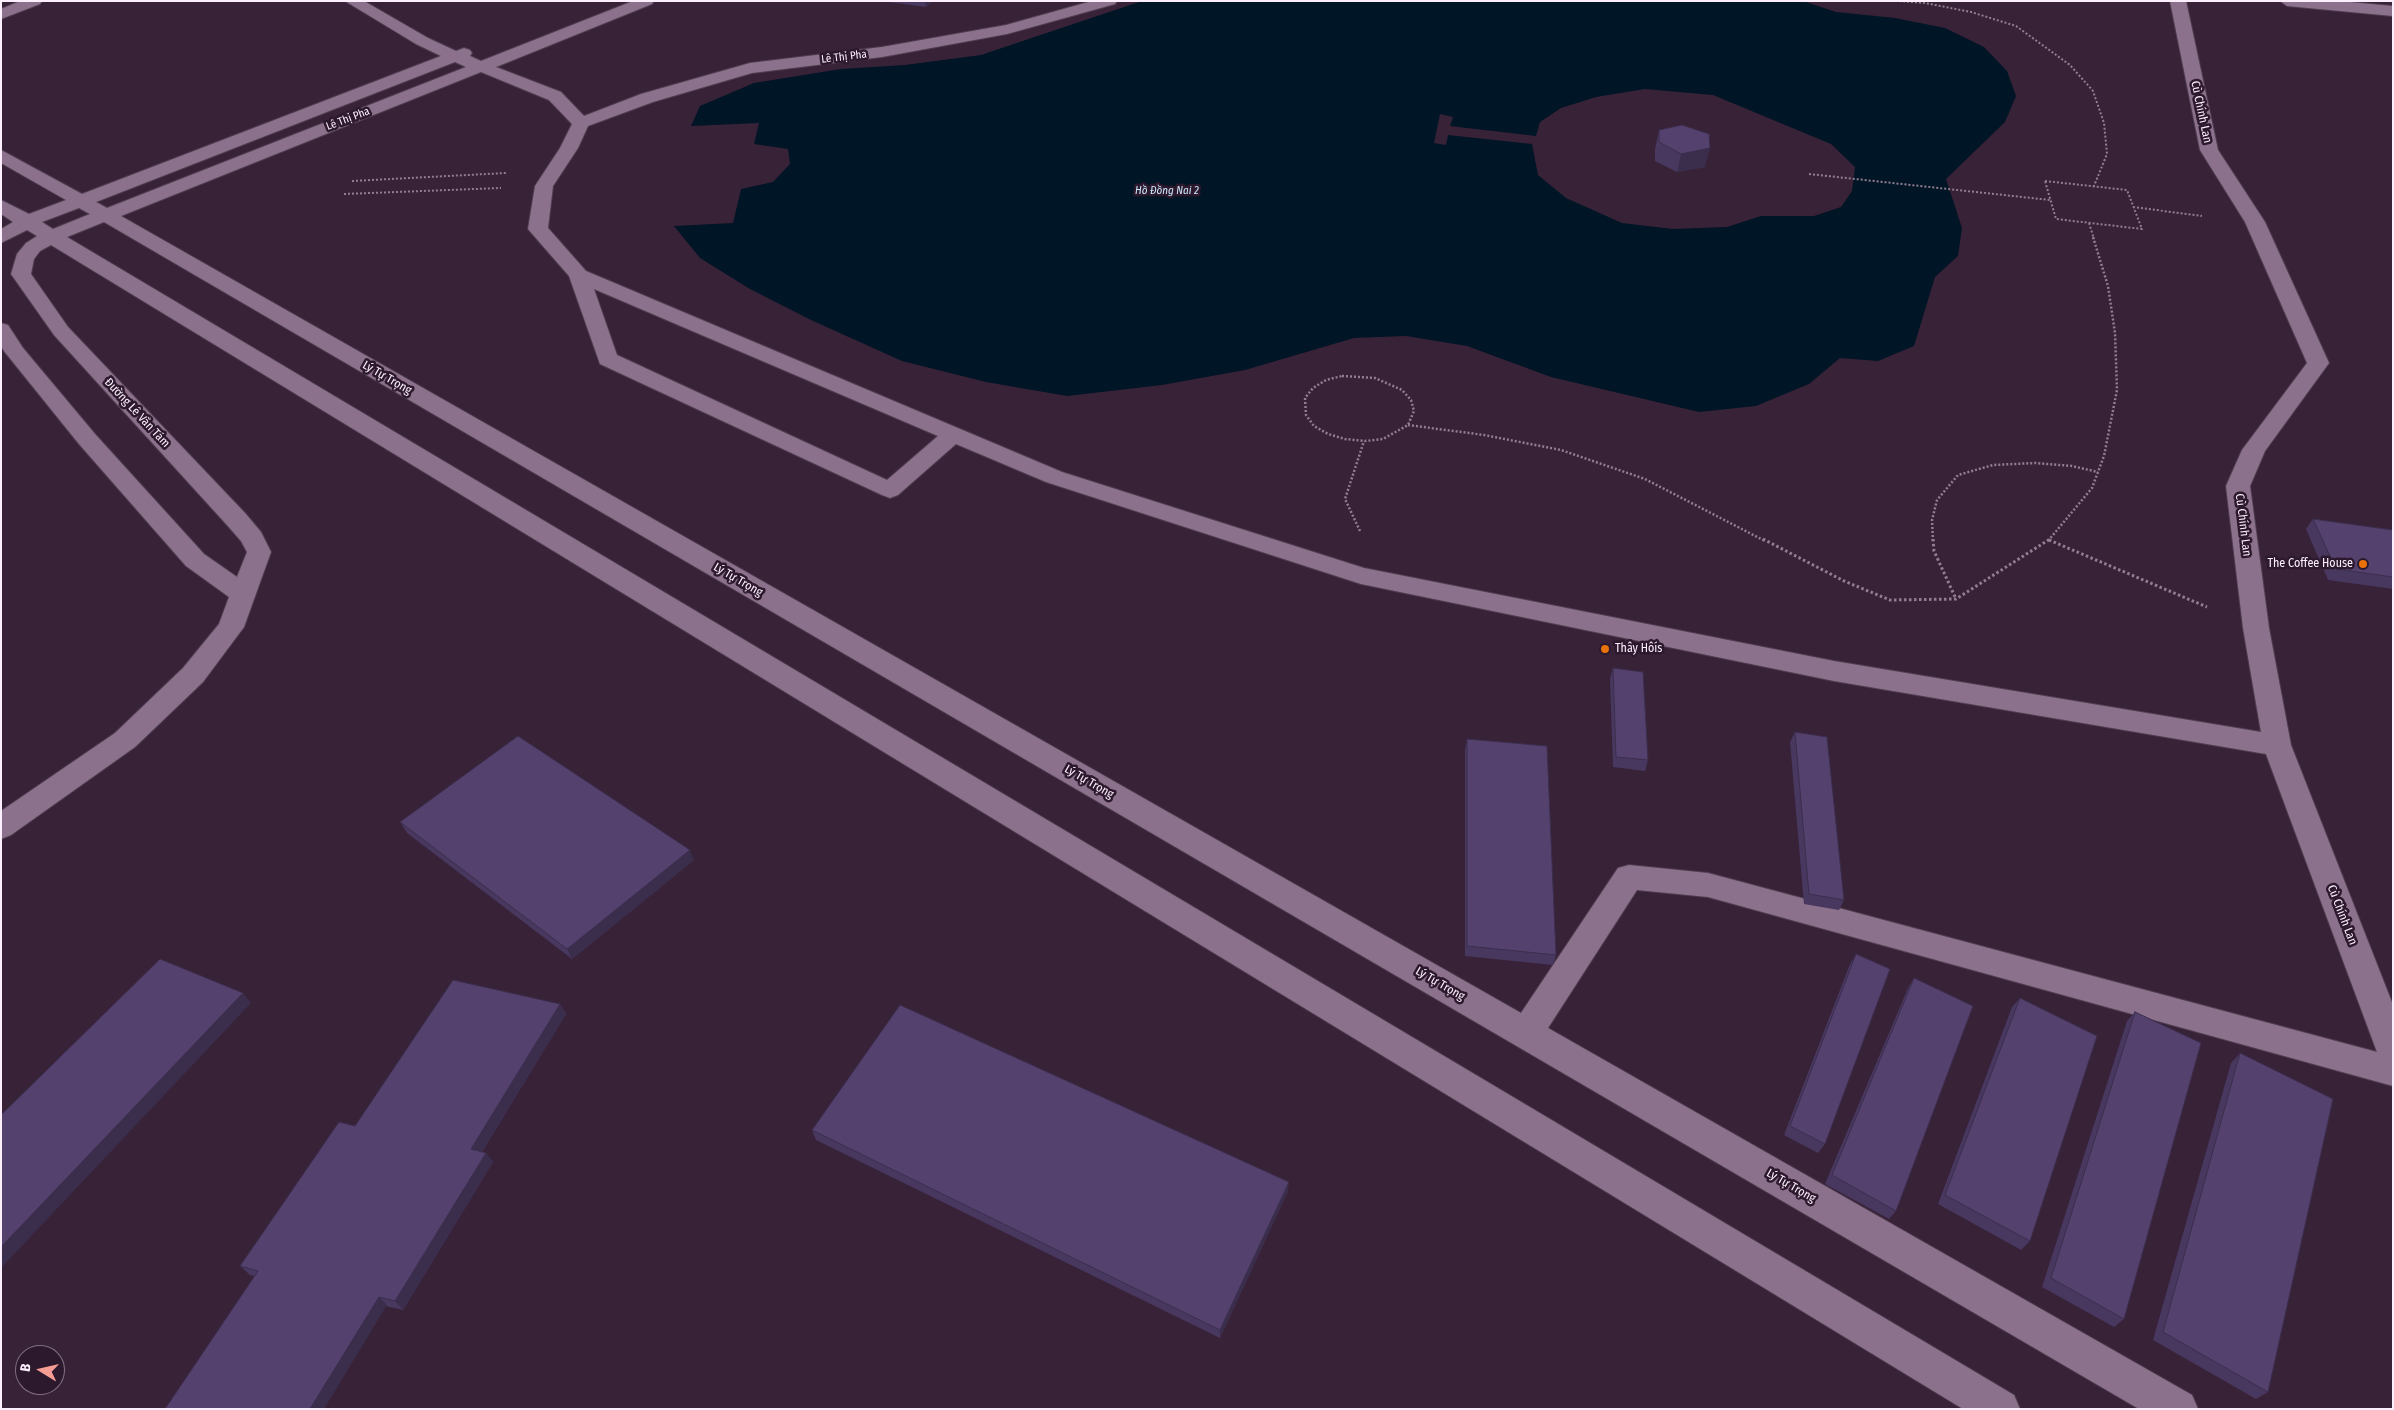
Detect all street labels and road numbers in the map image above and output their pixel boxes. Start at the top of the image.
street label: Lê Thị Pha [821,48,867,66]
street label: Cù Chính Lan [2187,80,2215,144]
street label: Lê Thị Pha [324,105,372,133]
street label: Lý Tự Trọng [360,358,414,398]
street label: Đường Lê Văn Tám [101,375,173,451]
street label: Cù Chính Lan [2232,493,2254,557]
street label: Lý Tự Trọng [711,560,765,600]
street label: Lý Tự Trọng [1062,762,1116,802]
street label: Cù Chính Lan [2324,883,2360,947]
street label: Lý Tự Trọng [1413,964,1467,1004]
street label: Lý Tự Trọng [1764,1166,1818,1206]

